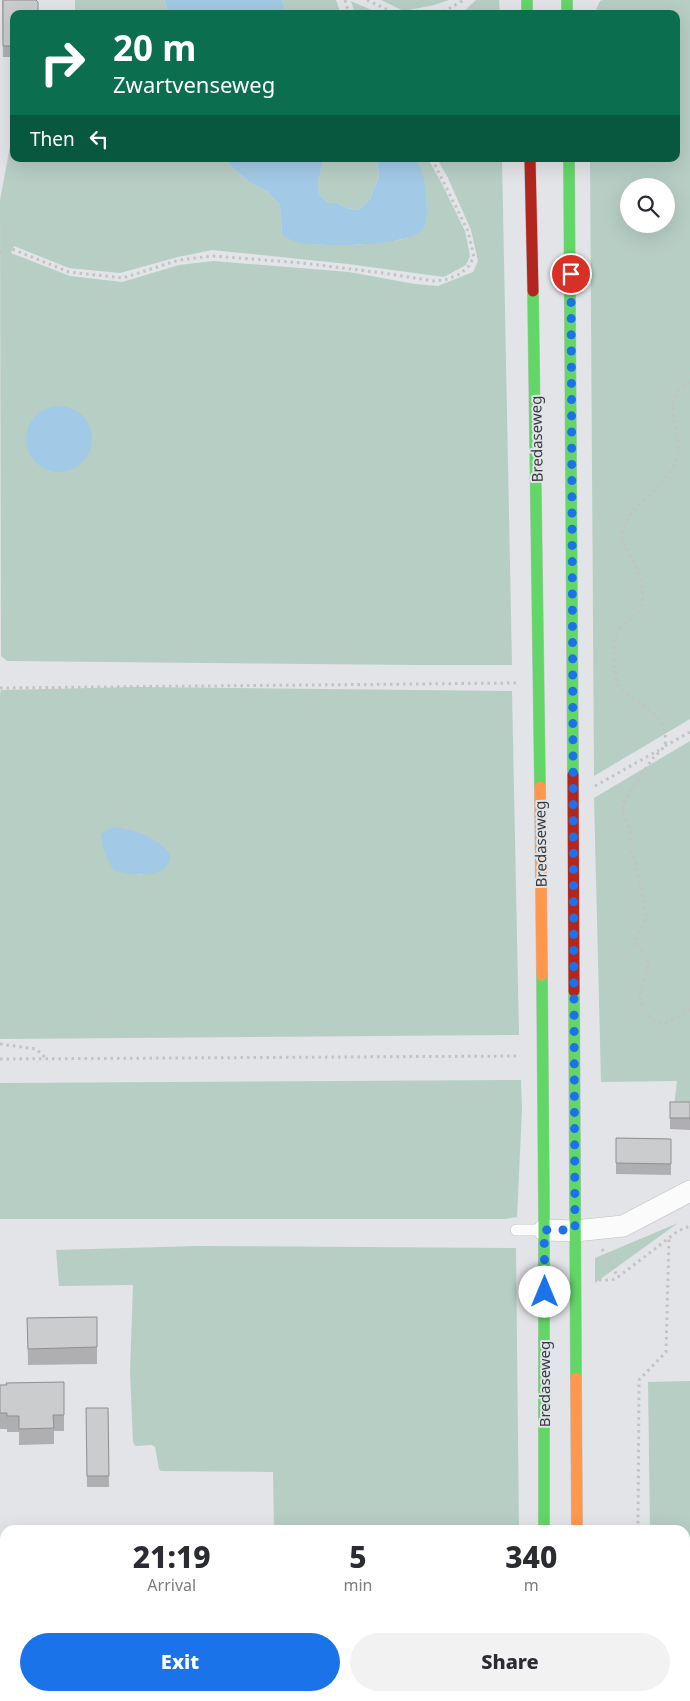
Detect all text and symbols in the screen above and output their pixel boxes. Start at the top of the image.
text: 20 m [113,24,196,71]
icon: right [30,30,95,95]
text: Zwartvenseweg [113,69,275,99]
icon: left [85,125,113,153]
text: Then [30,126,75,152]
map controls [620,178,675,233]
button: search [620,178,675,233]
pin [550,253,592,295]
icon: arrive [557,260,585,288]
street label: Bredaseweg [525,396,547,482]
street label: Bredaseweg [529,801,551,887]
position arrow [518,1265,570,1317]
street label: Bredaseweg [534,1341,554,1427]
text: 21:19 [133,1536,211,1577]
text: 5 [349,1536,367,1577]
text: 340 [505,1536,557,1577]
text: Arrival [147,1574,196,1596]
text: min [343,1574,372,1596]
text: m [524,1574,539,1596]
button: Exit [20,1633,340,1691]
button: Share [350,1633,670,1691]

